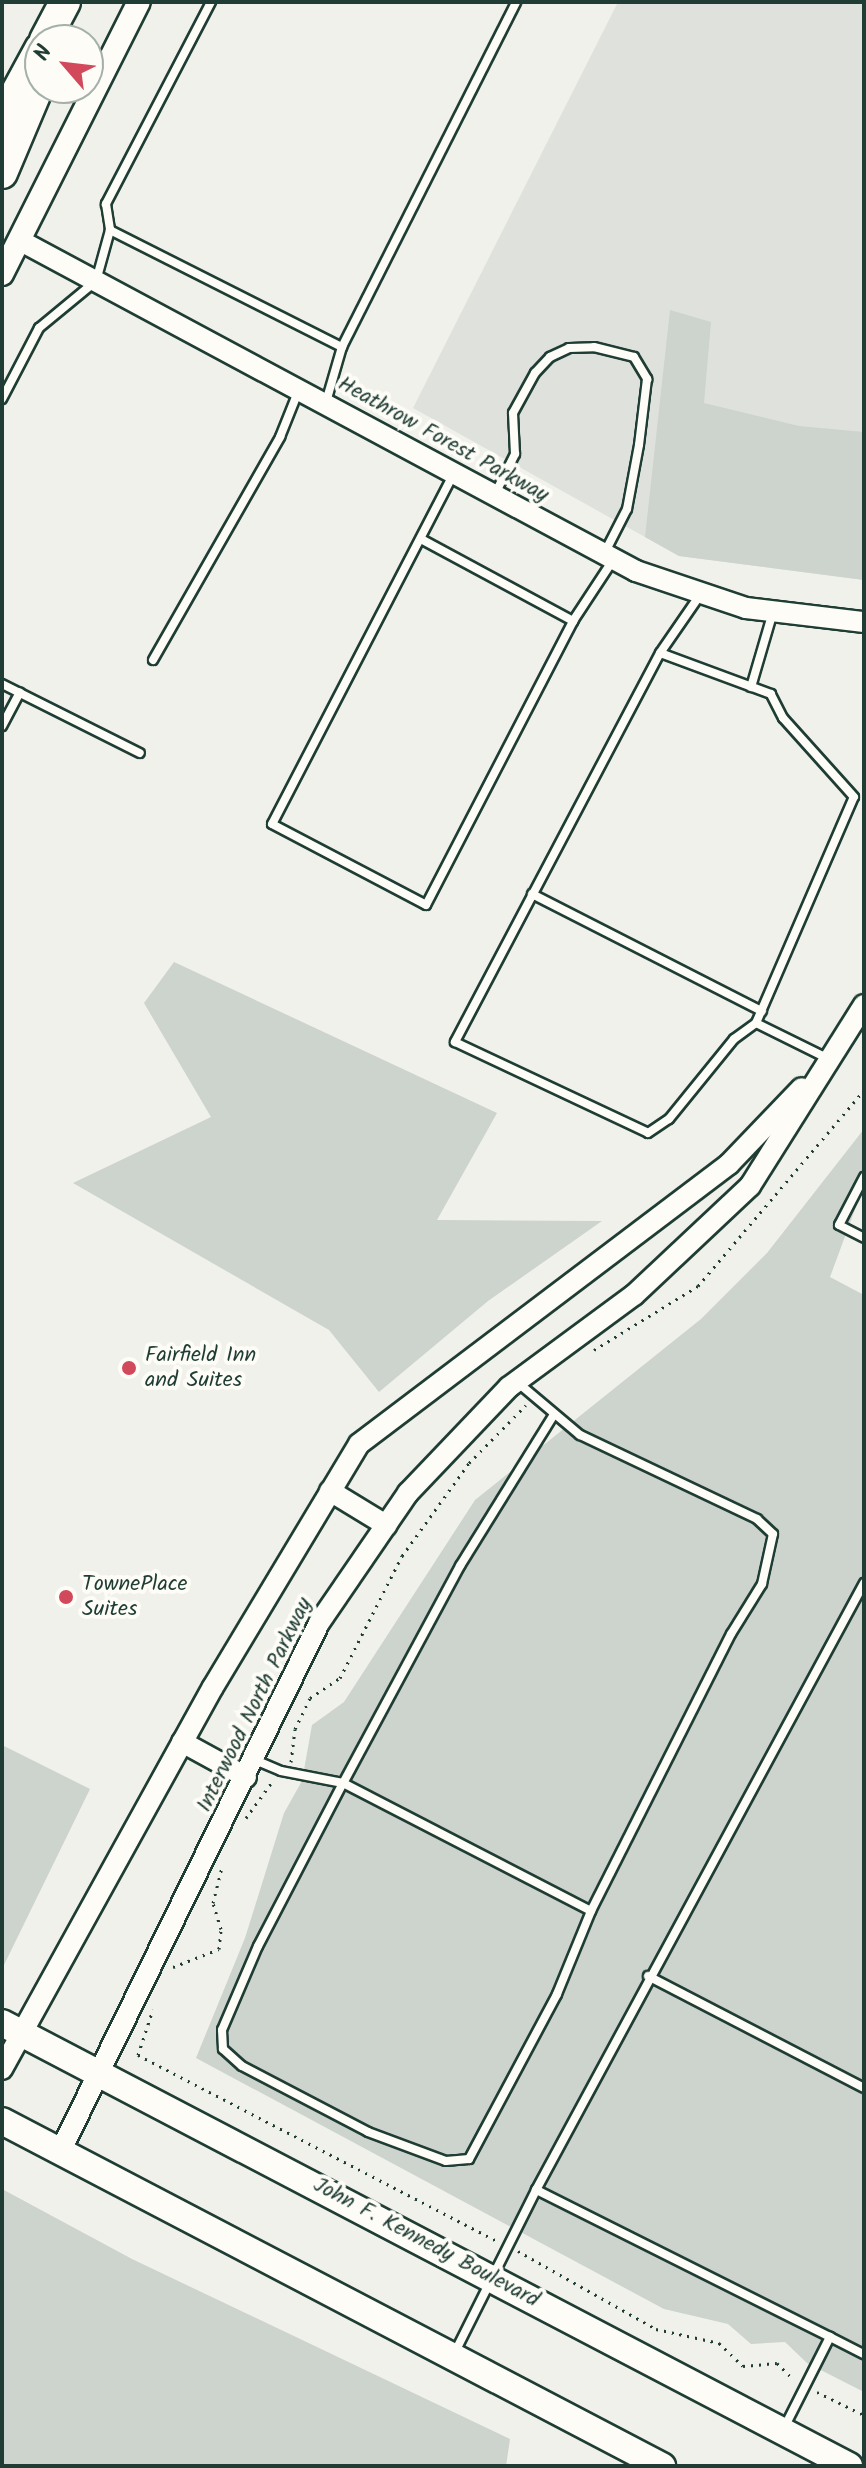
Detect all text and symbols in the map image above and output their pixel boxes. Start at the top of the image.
north arrow [24,24,104,104]
text: N [25,39,63,68]
street label: Heathrow Forest Parkway [333,371,553,509]
place label: Fairfield Inn and Suites [145,1342,256,1394]
marker: Fairfield Inn and Suites [120,1359,138,1377]
place label: TownePlace Suites [82,1571,188,1622]
marker: TownePlace Suites [57,1588,75,1606]
street label: Interwood North Parkway [192,1593,318,1817]
street label: John F. Kennedy Boulevard [308,2172,544,2314]

